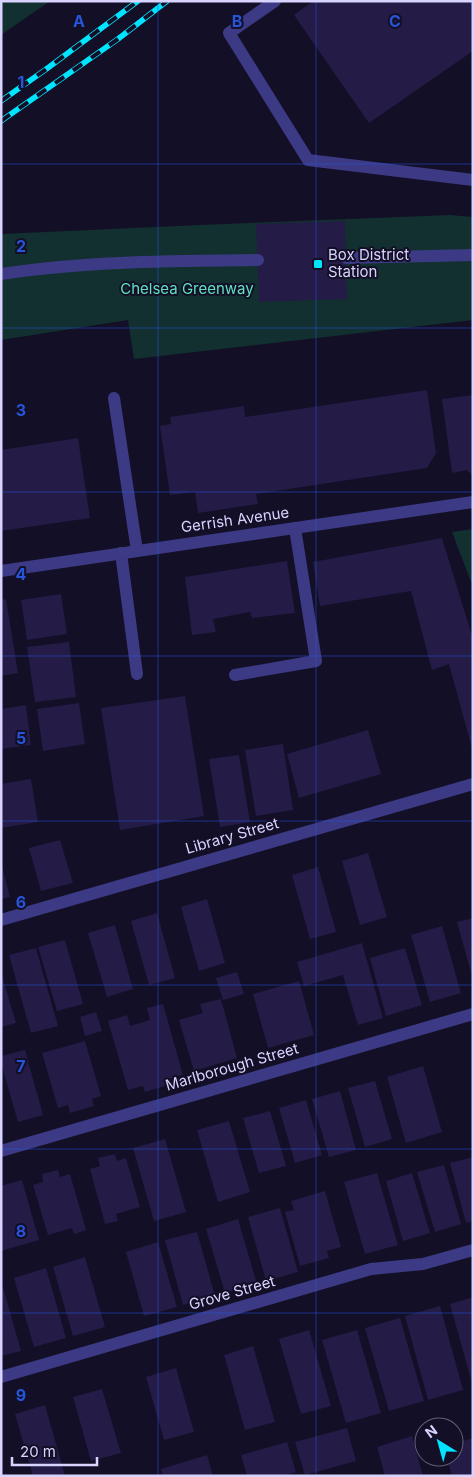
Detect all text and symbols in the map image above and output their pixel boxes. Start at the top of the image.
text: A [73,11,85,31]
text: B [232,11,242,31]
text: C [389,11,401,31]
text: 1 [18,72,24,92]
text: 2 [16,236,26,256]
place label: Box District Station [328,245,409,281]
marker: Box District Station [312,258,324,270]
park label: Chelsea Greenway [120,279,254,298]
text: 3 [16,400,26,420]
street label: Gerrish Avenue [180,503,290,536]
text: 4 [16,564,27,584]
text: 5 [16,728,26,748]
street label: Library Street [183,813,281,858]
text: 6 [16,892,26,912]
street label: Marlborough Street [163,1038,301,1095]
text: 7 [16,1056,26,1076]
text: 8 [16,1221,26,1241]
street label: Grove Street [187,1271,277,1314]
text: 9 [16,1385,26,1405]
north arrow [414,1417,464,1467]
text: N [421,1421,440,1441]
scale bar [12,1434,98,1466]
text: 20 m [20,1442,56,1461]

